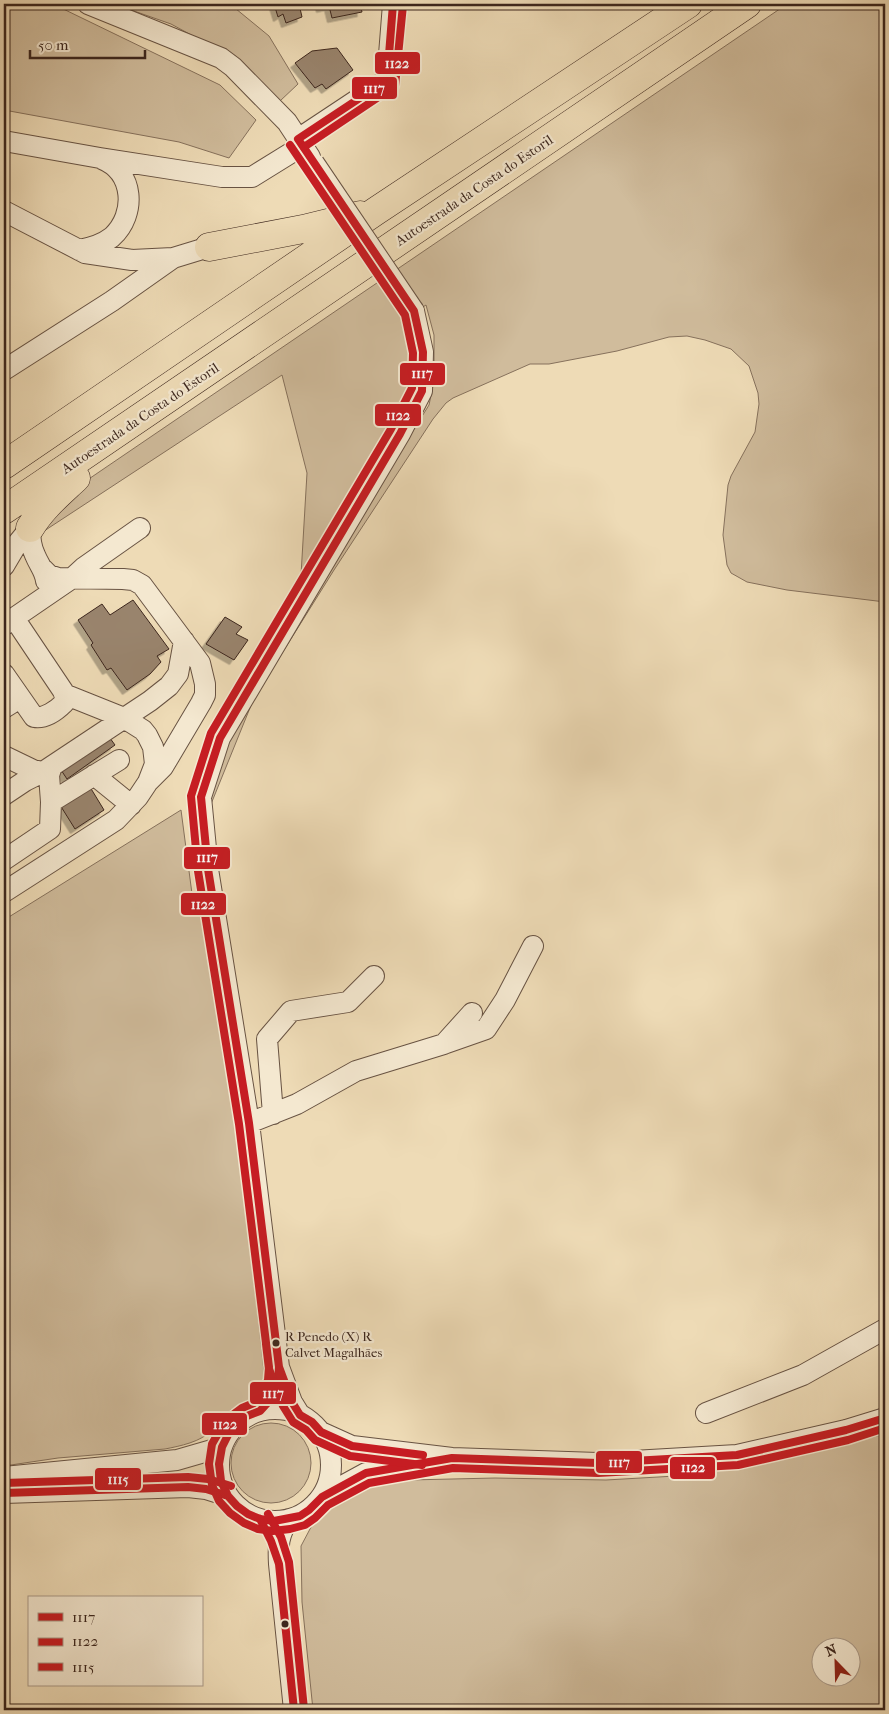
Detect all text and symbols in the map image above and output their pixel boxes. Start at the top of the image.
scale bar [30,28,145,60]
text: 50 m [38,36,69,54]
line badge: 1122 [374,51,421,75]
text: 1122 [385,55,409,72]
line badge: 1117 [351,76,398,100]
text: 1117 [363,80,385,97]
street label: Autoestrada da Costa do Estoril [392,131,556,250]
street label: Autoestrada da Costa do Estoril [58,359,222,478]
line badge: 1117 [399,362,446,386]
text: 1117 [411,365,433,382]
line badge: 1122 [374,403,422,427]
text: 1122 [386,407,410,424]
line badge: 1117 [183,846,231,870]
text: 1117 [196,849,218,866]
line badge: 1122 [180,892,227,916]
text: 1122 [191,896,215,913]
place label: R Penedo (X) R Calvet Magalhães [285,1329,383,1360]
marker: R Penedo (X) R Calvet Magalhães [271,1338,281,1348]
line badge: 1117 [249,1381,297,1405]
text: 1117 [262,1385,284,1402]
line badge: 1122 [201,1412,248,1436]
text: 1122 [213,1416,237,1433]
line badge: 1117 [595,1450,643,1474]
text: 1117 [608,1454,630,1471]
line badge: 1122 [669,1456,716,1480]
text: 1122 [681,1459,705,1476]
line badge: 1115 [94,1467,142,1491]
text: 1115 [108,1471,129,1488]
legend [28,1596,202,1686]
text: 1117 [72,1608,95,1626]
unlabelled marker [280,1619,290,1629]
text: 1122 [72,1632,98,1650]
north arrow [812,1636,862,1686]
text: N [823,1640,840,1660]
text: 1115 [72,1658,95,1676]

